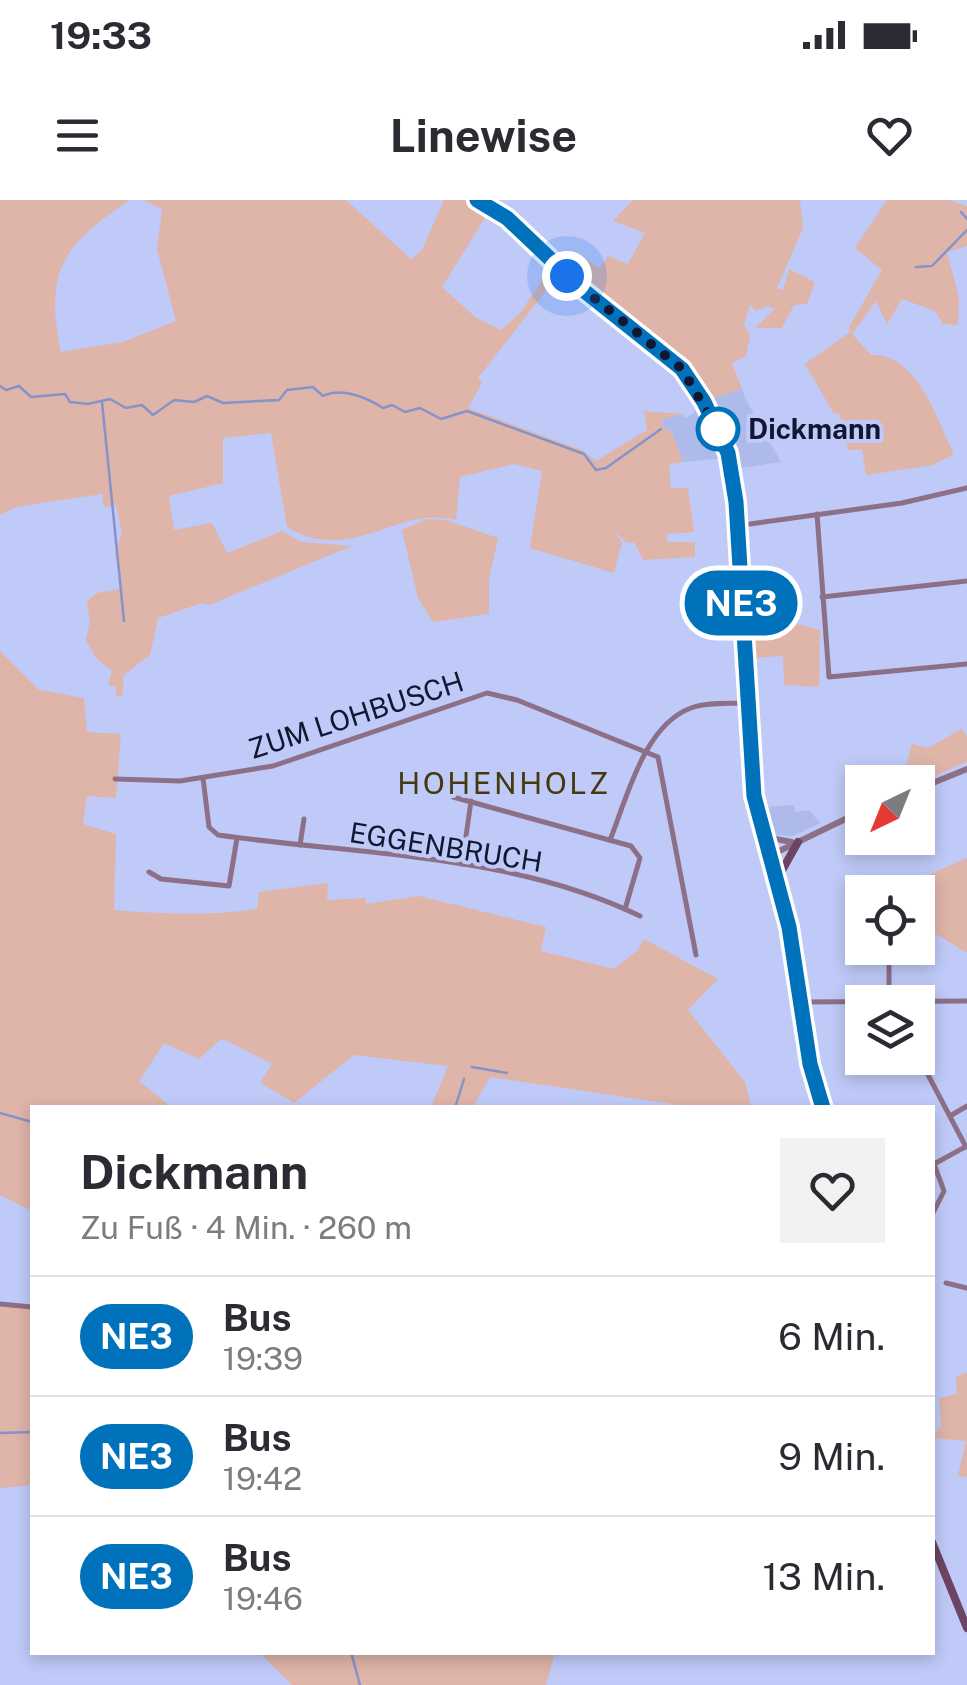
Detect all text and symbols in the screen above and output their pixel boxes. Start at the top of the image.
text: 19:33 [50,13,152,58]
icon: menu [50,108,105,163]
icon: heart [862,108,917,163]
text: Linewise [390,109,577,162]
your location [542,251,592,301]
marker: Dickmann [697,408,739,450]
place label: Dickmann [748,412,881,445]
line badge: NE3 [684,570,798,636]
text: NE3 [705,583,777,624]
street label: ZUM LOHBUSCH [244,664,468,765]
district label: HOHENHOLZ [397,765,611,801]
north arrow [845,765,935,855]
map controls [845,765,935,1075]
street label: EGGENBRUCH [347,815,545,878]
button: locate [845,875,935,965]
button: layers [845,985,935,1075]
button: heart [780,1138,885,1243]
text: Dickmann [80,1143,308,1200]
text: Zu Fuß · 4 Min. · 260 m [80,1209,412,1246]
text: Bus [223,1295,292,1340]
text: 6 Min. [778,1314,885,1359]
text: NE3 [100,1316,173,1357]
text: 19:39 [223,1340,303,1377]
text: Bus [223,1415,292,1460]
text: 9 Min. [778,1434,885,1479]
text: NE3 [100,1436,173,1477]
text: 19:42 [223,1460,302,1497]
text: Bus [223,1535,292,1580]
text: 13 Min. [763,1554,885,1599]
text: NE3 [100,1556,173,1597]
text: 19:46 [223,1580,303,1617]

